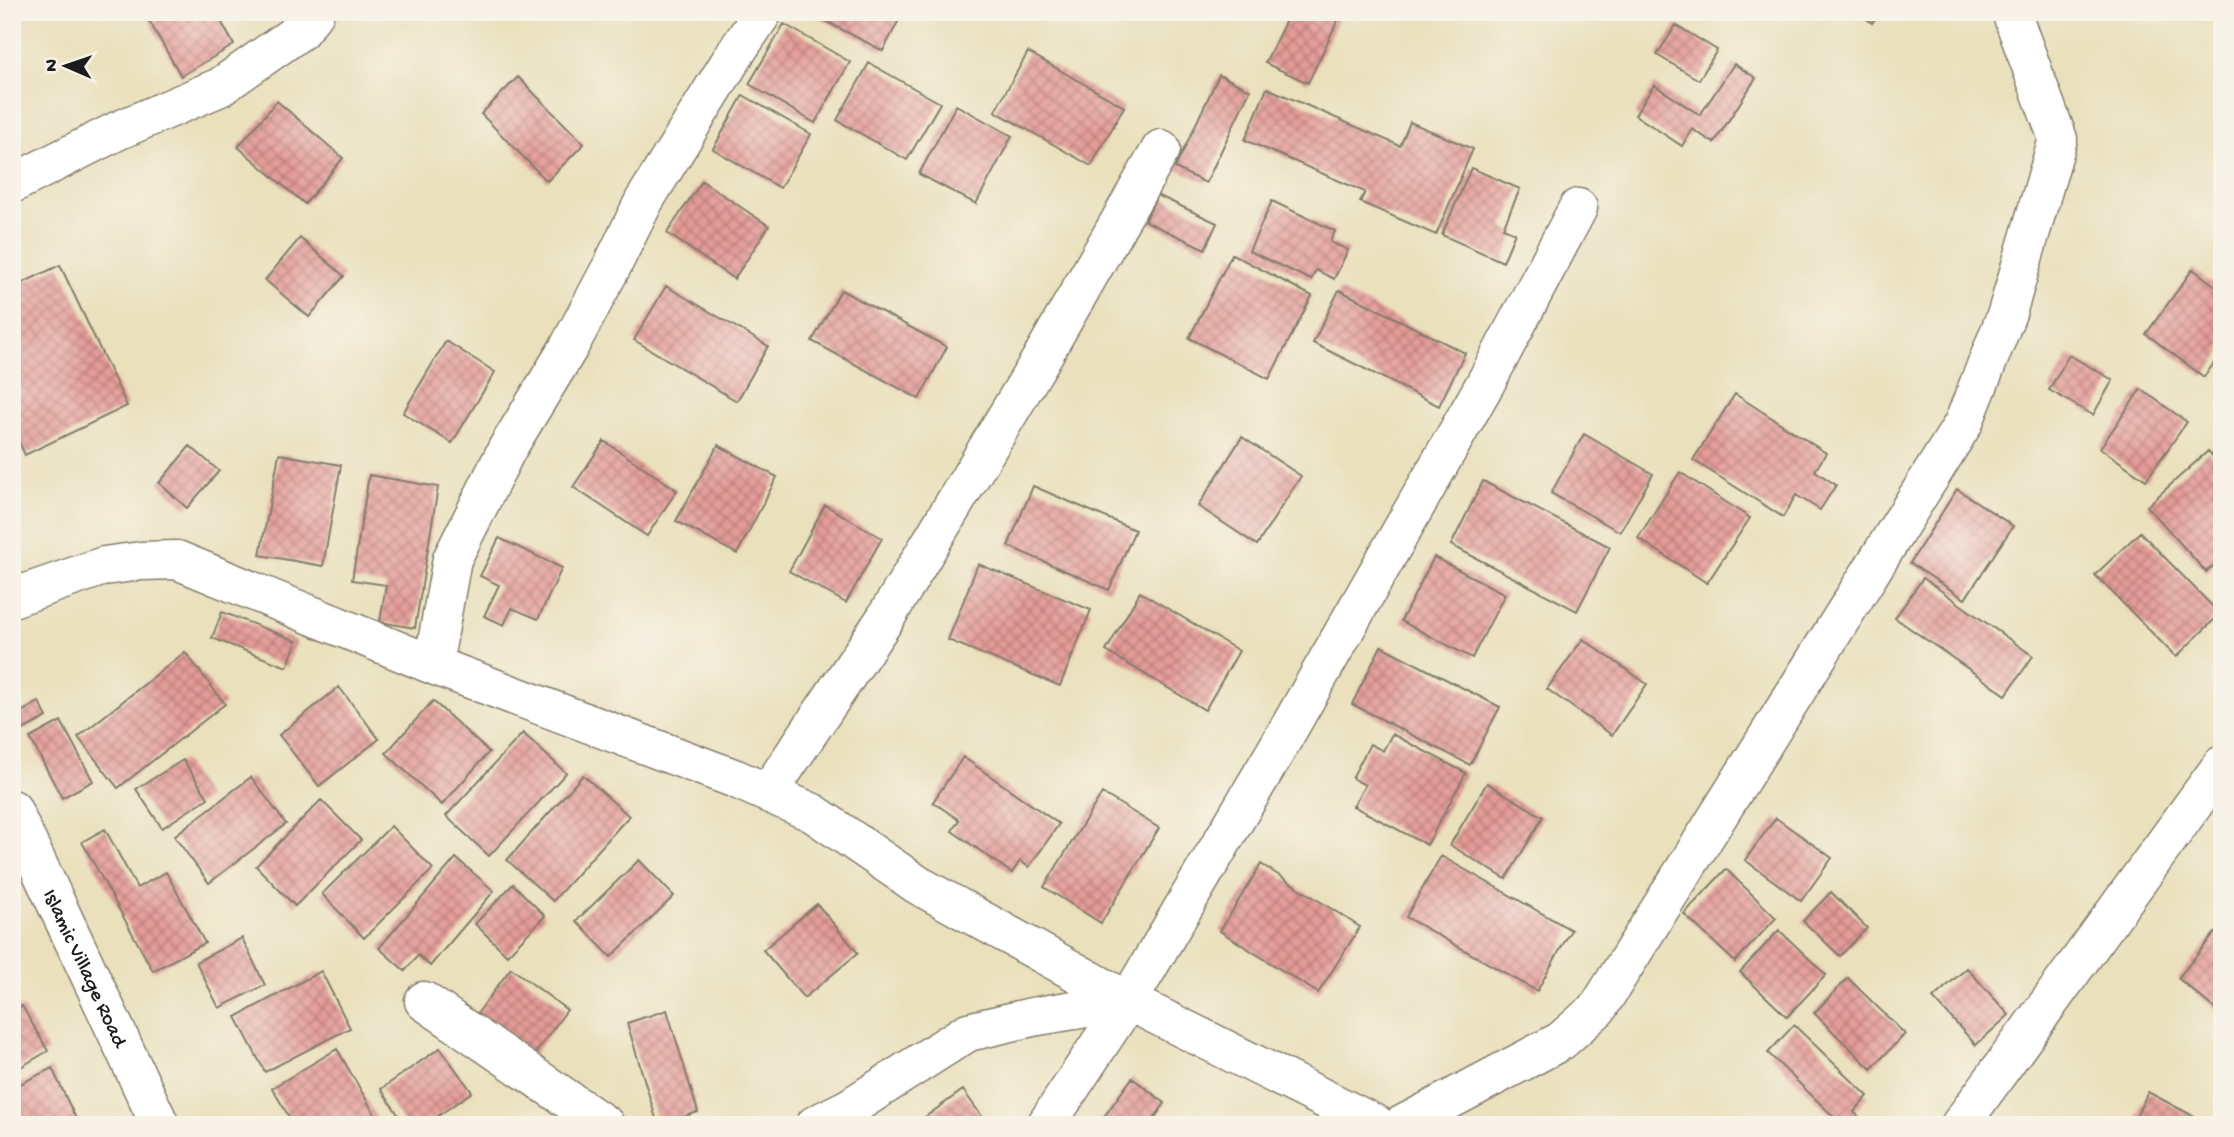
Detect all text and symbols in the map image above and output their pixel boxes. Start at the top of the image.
north arrow [32,32,102,102]
text: N [41,59,64,72]
street label: Islamic Village Road [35,886,131,1053]

